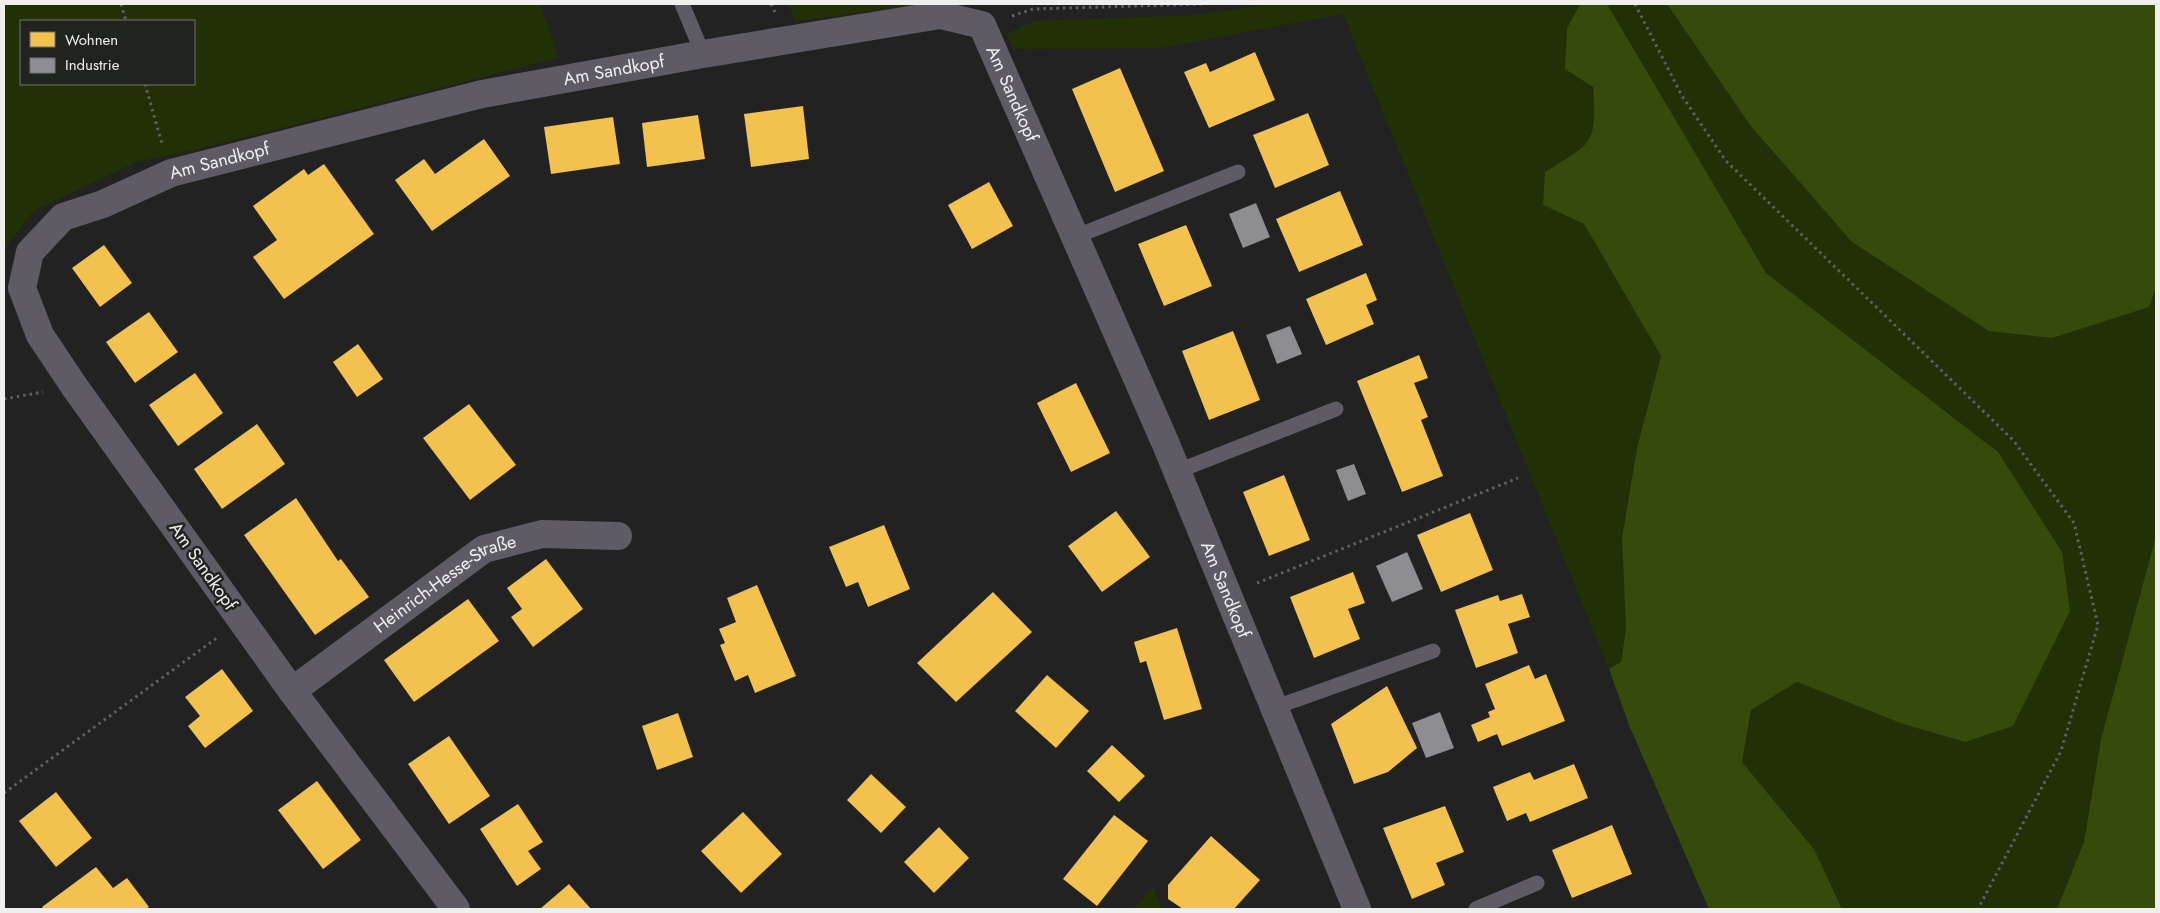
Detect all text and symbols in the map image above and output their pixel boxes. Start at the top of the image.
legend [20,20,195,85]
text: Wohnen [65,29,118,51]
street label: Am Sandkopf [980,42,1045,147]
street label: Am Sandkopf [561,48,667,92]
text: Industrie [65,54,120,76]
street label: Am Sandkopf [166,135,273,186]
street label: Am Sandkopf [163,517,244,616]
street label: Heinrich-Hesse-Straße [368,528,519,639]
street label: Am Sandkopf [1194,537,1258,643]

